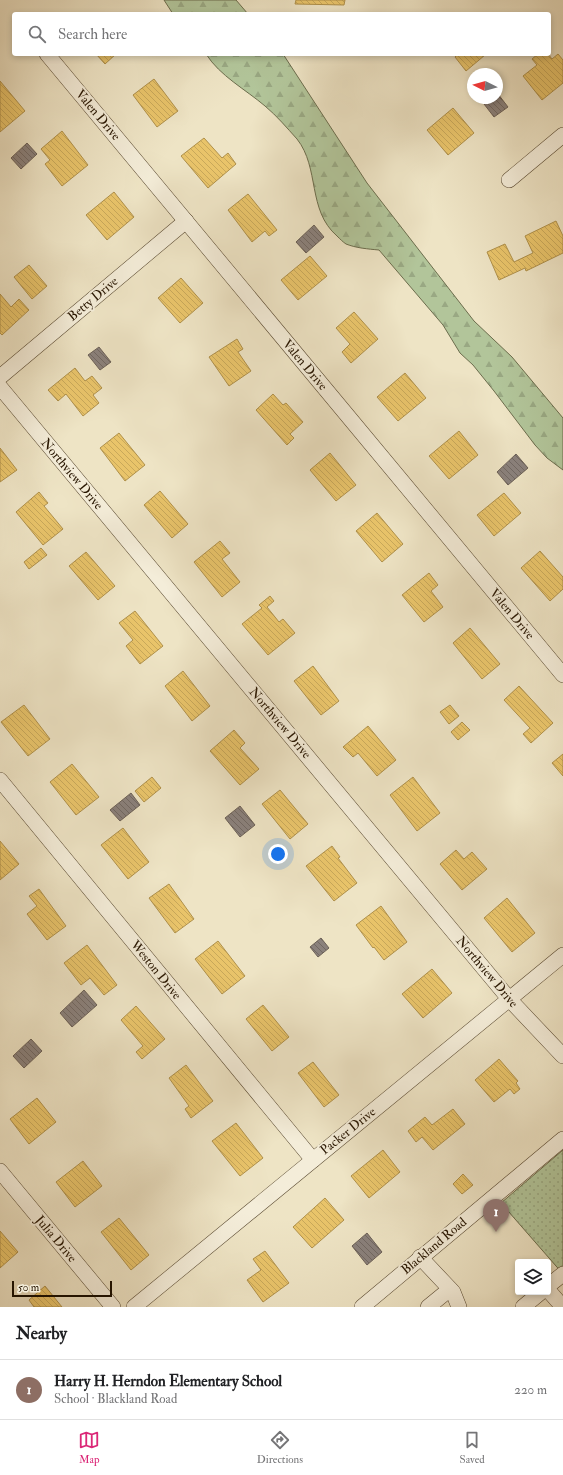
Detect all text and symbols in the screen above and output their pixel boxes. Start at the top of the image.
search box [12,12,551,56]
icon: search [26,23,48,45]
text: Search here [58,25,127,44]
north arrow [467,68,503,104]
street label: Valen Drive [72,86,124,144]
street label: Betty Drive [65,273,122,325]
street label: Valen Drive [279,336,331,394]
street label: Northview Drive [38,435,107,513]
street label: Valen Drive [486,585,538,643]
street label: Northview Drive [246,684,315,762]
your location [268,844,288,864]
street label: Northview Drive [453,933,522,1011]
street label: Weston Drive [127,936,185,1003]
street label: Packer Drive [317,1103,379,1158]
pin: 1 [483,1199,509,1232]
street label: Julia Drive [31,1211,81,1266]
street label: Blackland Road [398,1214,470,1278]
map controls [515,1259,551,1295]
button: layers [515,1259,551,1295]
scale bar [12,1279,112,1298]
text: 50 m [18,1281,39,1294]
text: Nearby [16,1323,67,1344]
text: Harry H. Herndon Elementary School [54,1372,282,1391]
text: 1 [27,1382,31,1398]
text: 220 m [514,1382,547,1398]
text: School · Blackland Road [54,1391,177,1407]
tab: Map [78,1429,100,1466]
tab: Directions [257,1429,303,1466]
tab: Saved [460,1429,485,1466]

